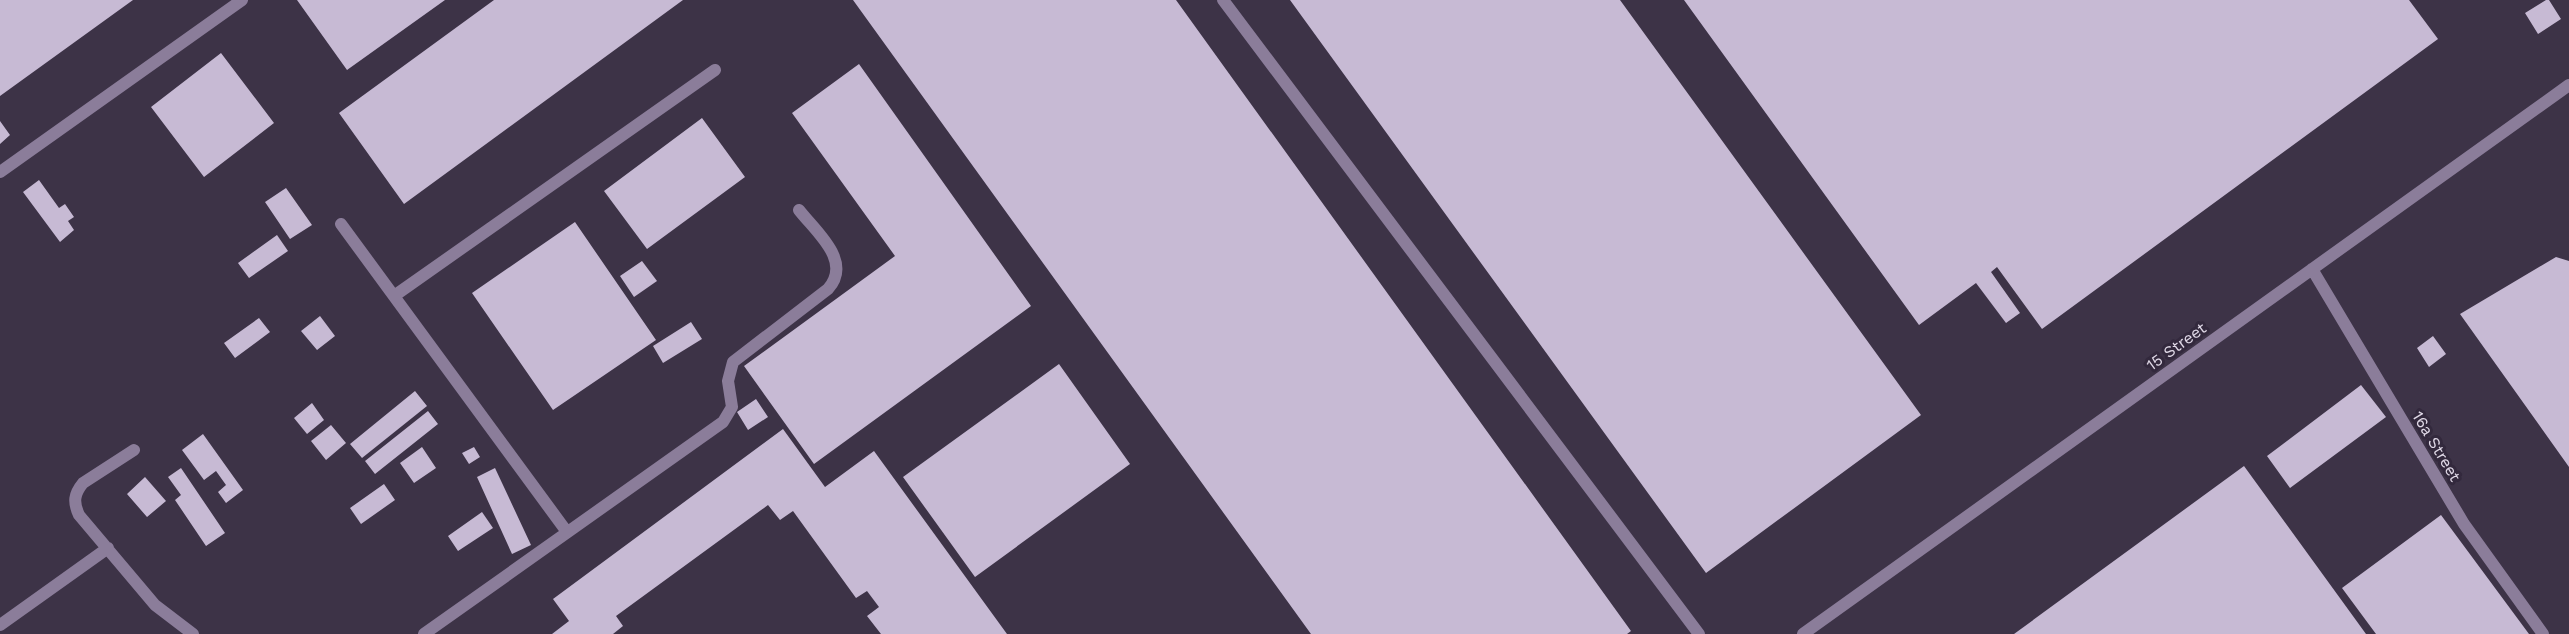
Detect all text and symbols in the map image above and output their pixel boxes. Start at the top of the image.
street label: 15 Street [2143,318,2210,374]
street label: 16a Street [2408,408,2465,485]

